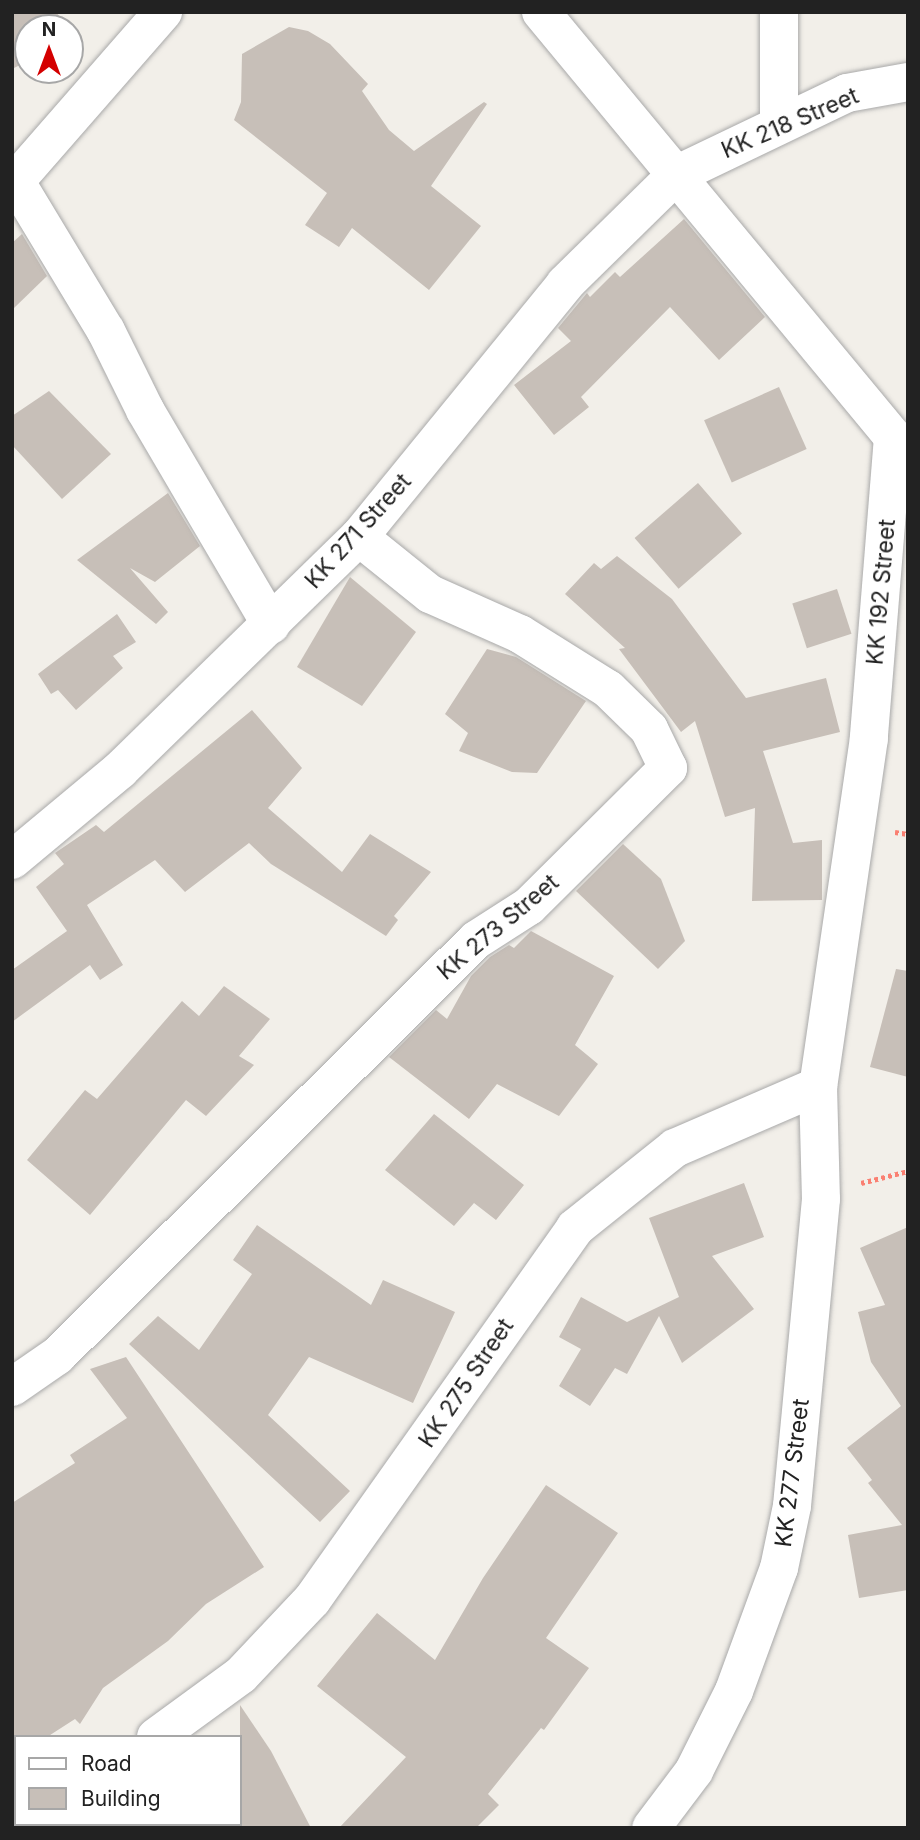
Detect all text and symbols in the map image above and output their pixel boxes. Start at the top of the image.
north arrow [14,14,84,84]
text: N [42,18,56,41]
street label: KK 218 Street [717,82,863,164]
street label: KK 271 Street [299,468,417,594]
street label: KK 192 Street [861,518,901,666]
street label: KK 273 Street [432,868,564,986]
street label: KK 275 Street [413,1313,519,1453]
street label: KK 277 Street [769,1397,815,1549]
legend [14,1735,242,1826]
text: Road [81,1751,132,1776]
text: Building [81,1786,161,1811]

